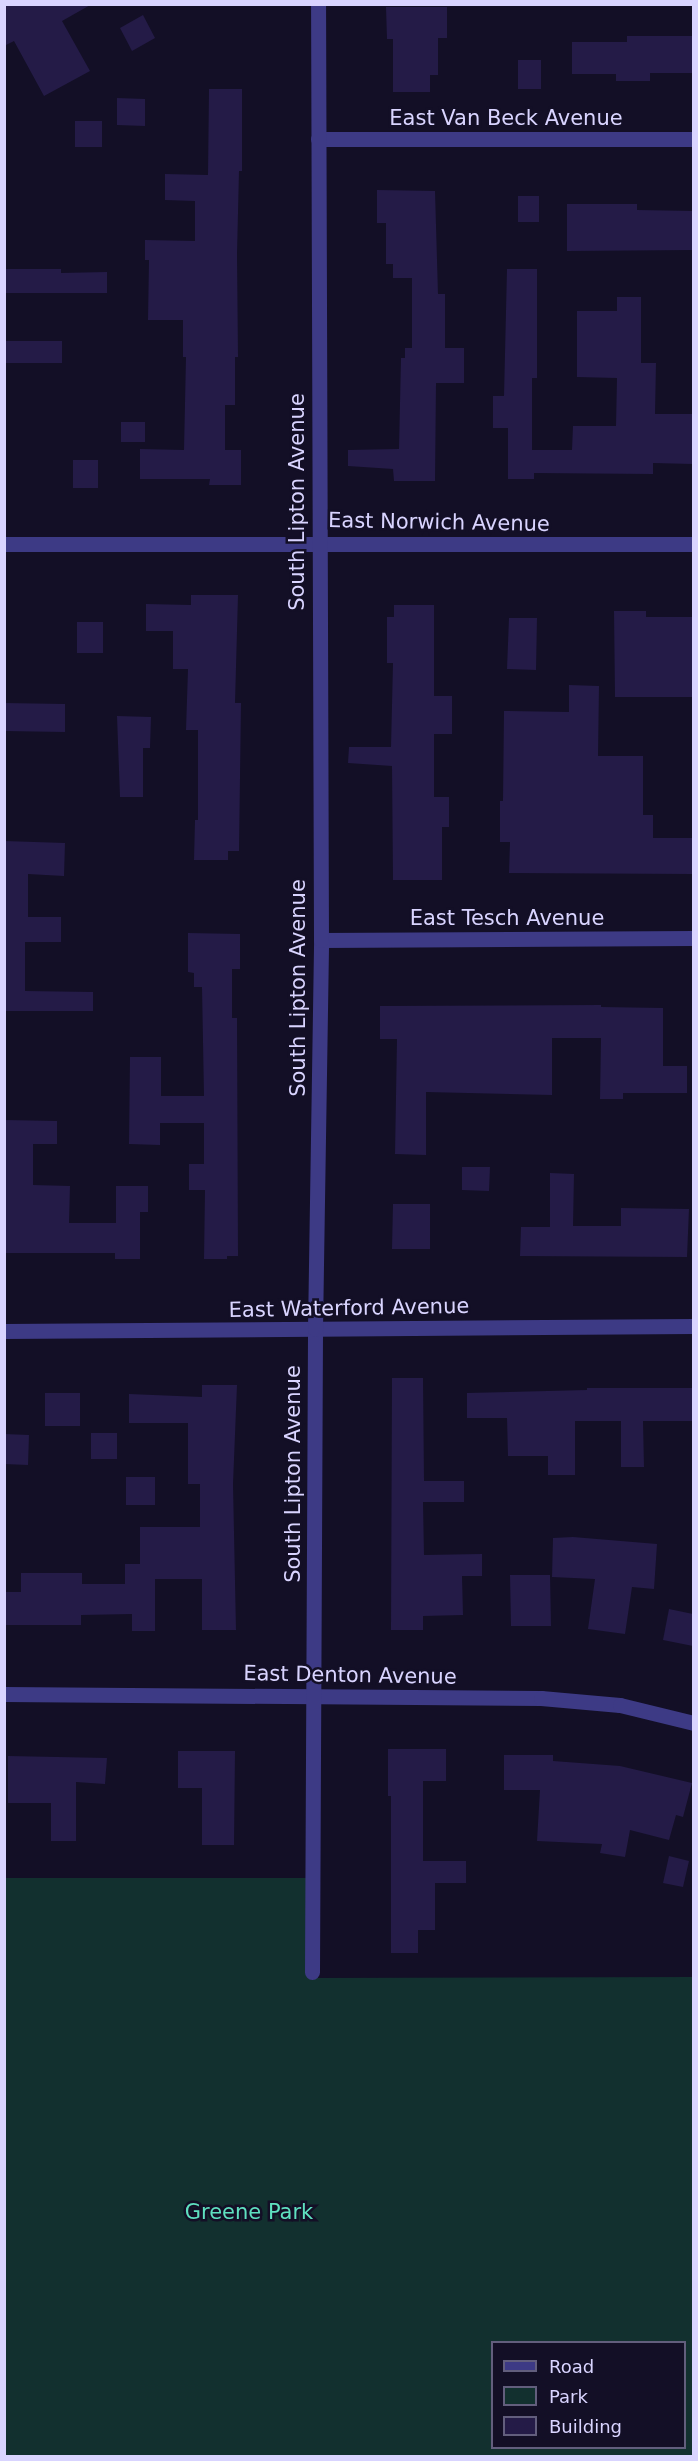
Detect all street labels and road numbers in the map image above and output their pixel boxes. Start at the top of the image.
street label: East Van Beck Avenue [389,105,623,131]
street label: South Lipton Avenue [284,393,310,611]
street label: East Norwich Avenue [328,507,550,537]
street label: South Lipton Avenue [285,879,311,1097]
street label: East Tesch Avenue [410,905,604,931]
street label: East Waterford Avenue [228,1293,470,1323]
street label: South Lipton Avenue [280,1365,306,1583]
street label: East Denton Avenue [243,1661,457,1689]

